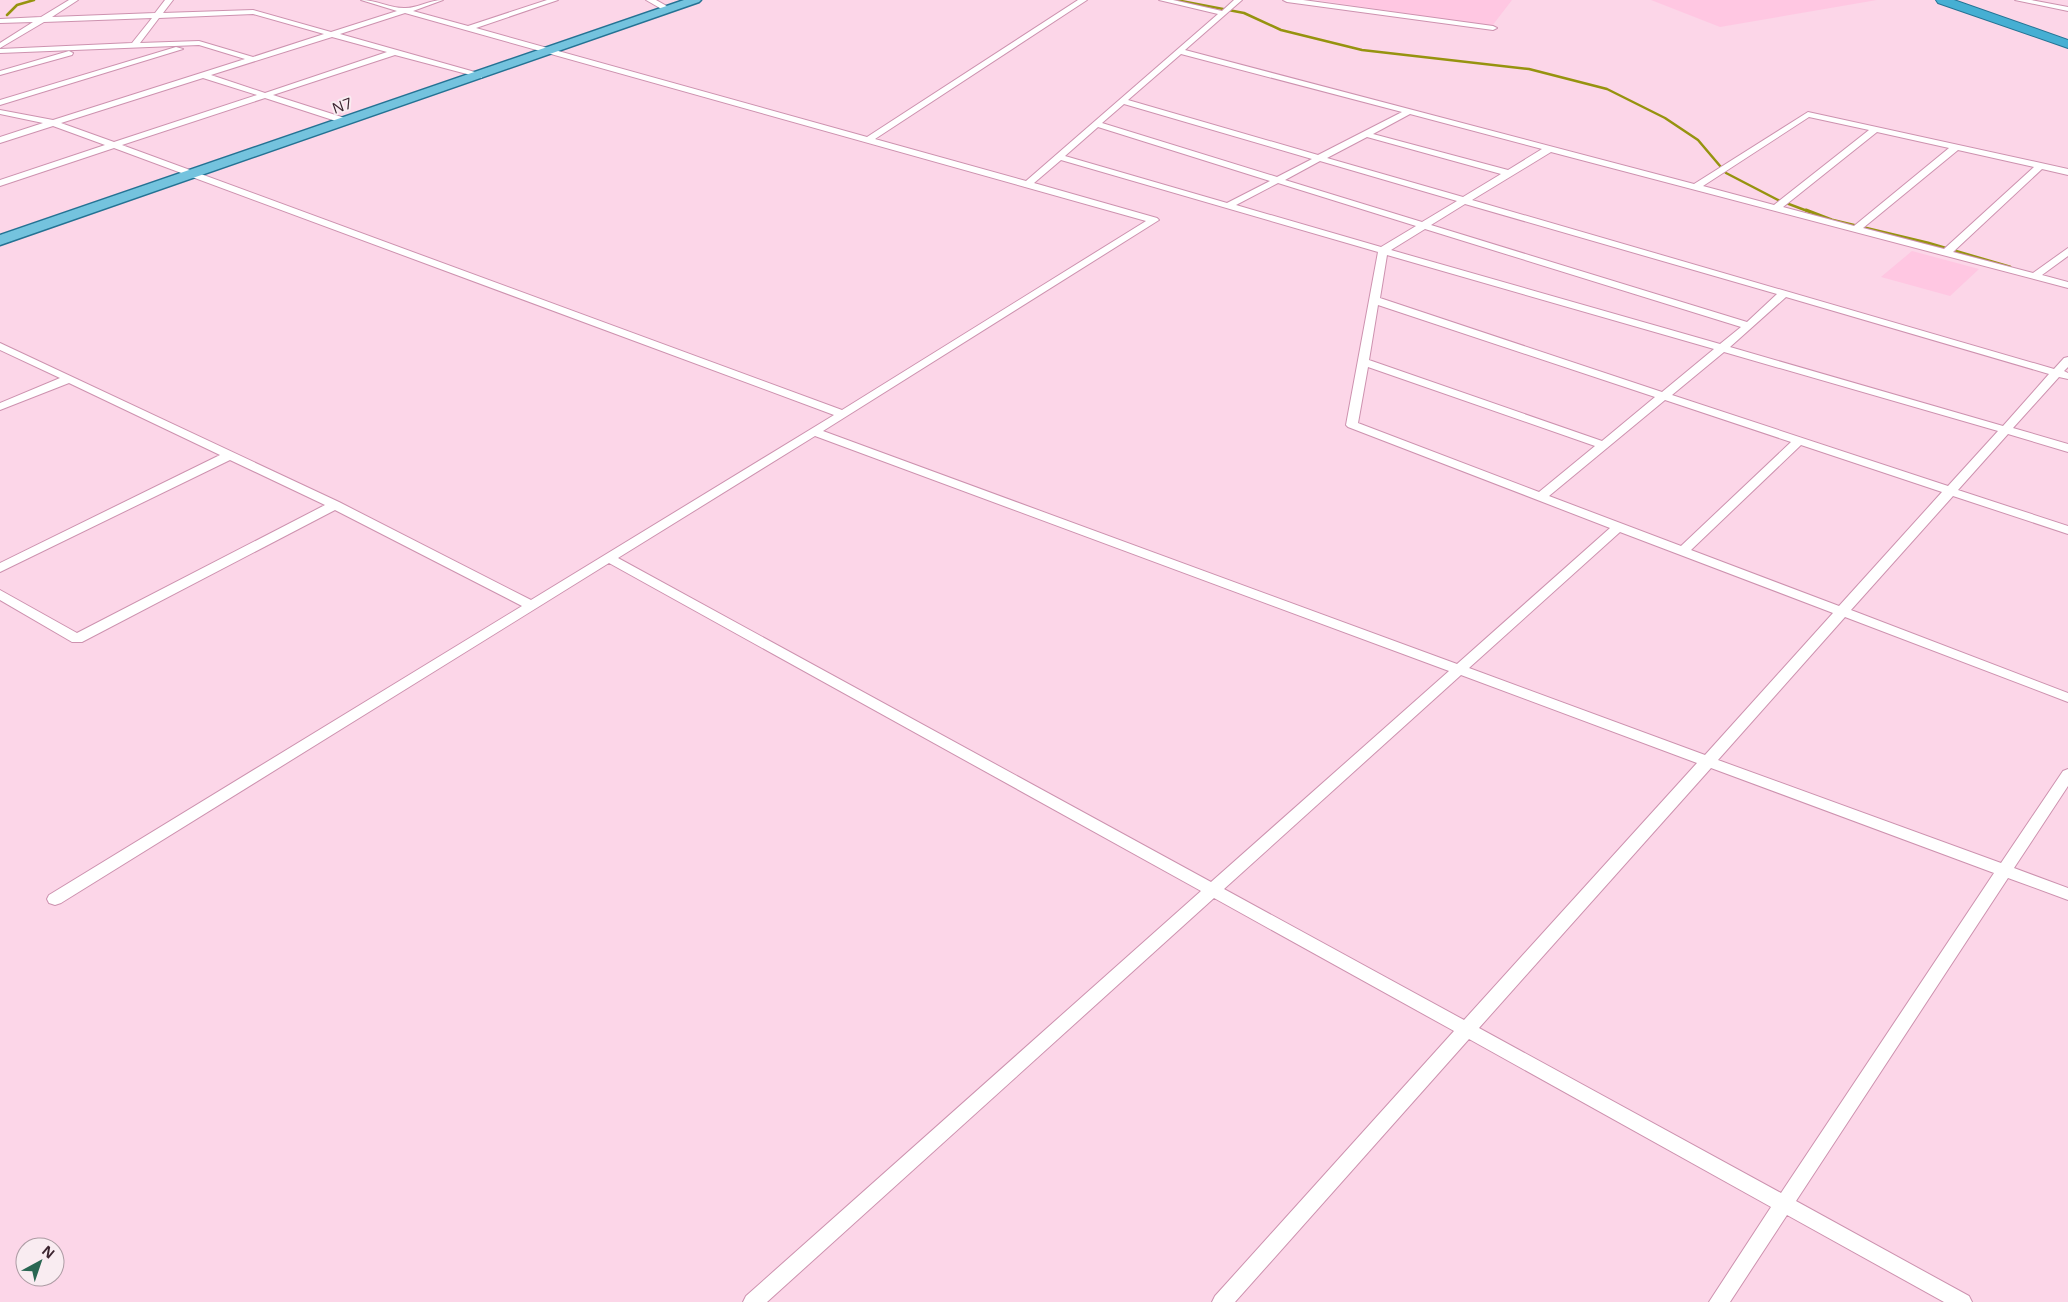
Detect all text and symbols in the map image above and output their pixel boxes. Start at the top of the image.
street label: N7 [329,92,355,118]
north arrow [15,1237,65,1287]
text: N [38,1241,59,1263]

